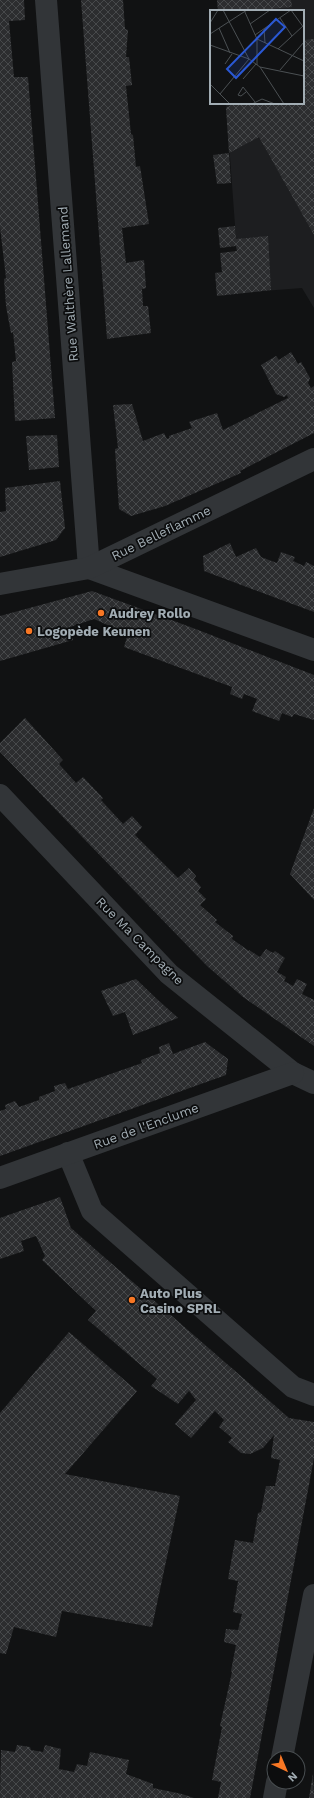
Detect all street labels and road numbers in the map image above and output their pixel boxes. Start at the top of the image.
street label: Rue Walthère Lallemand [55,206,81,362]
street label: Rue Belleflamme [109,502,213,564]
street label: Rue Ma Campagne [93,894,187,988]
street label: Rue de l'Enclume [91,1100,201,1152]

